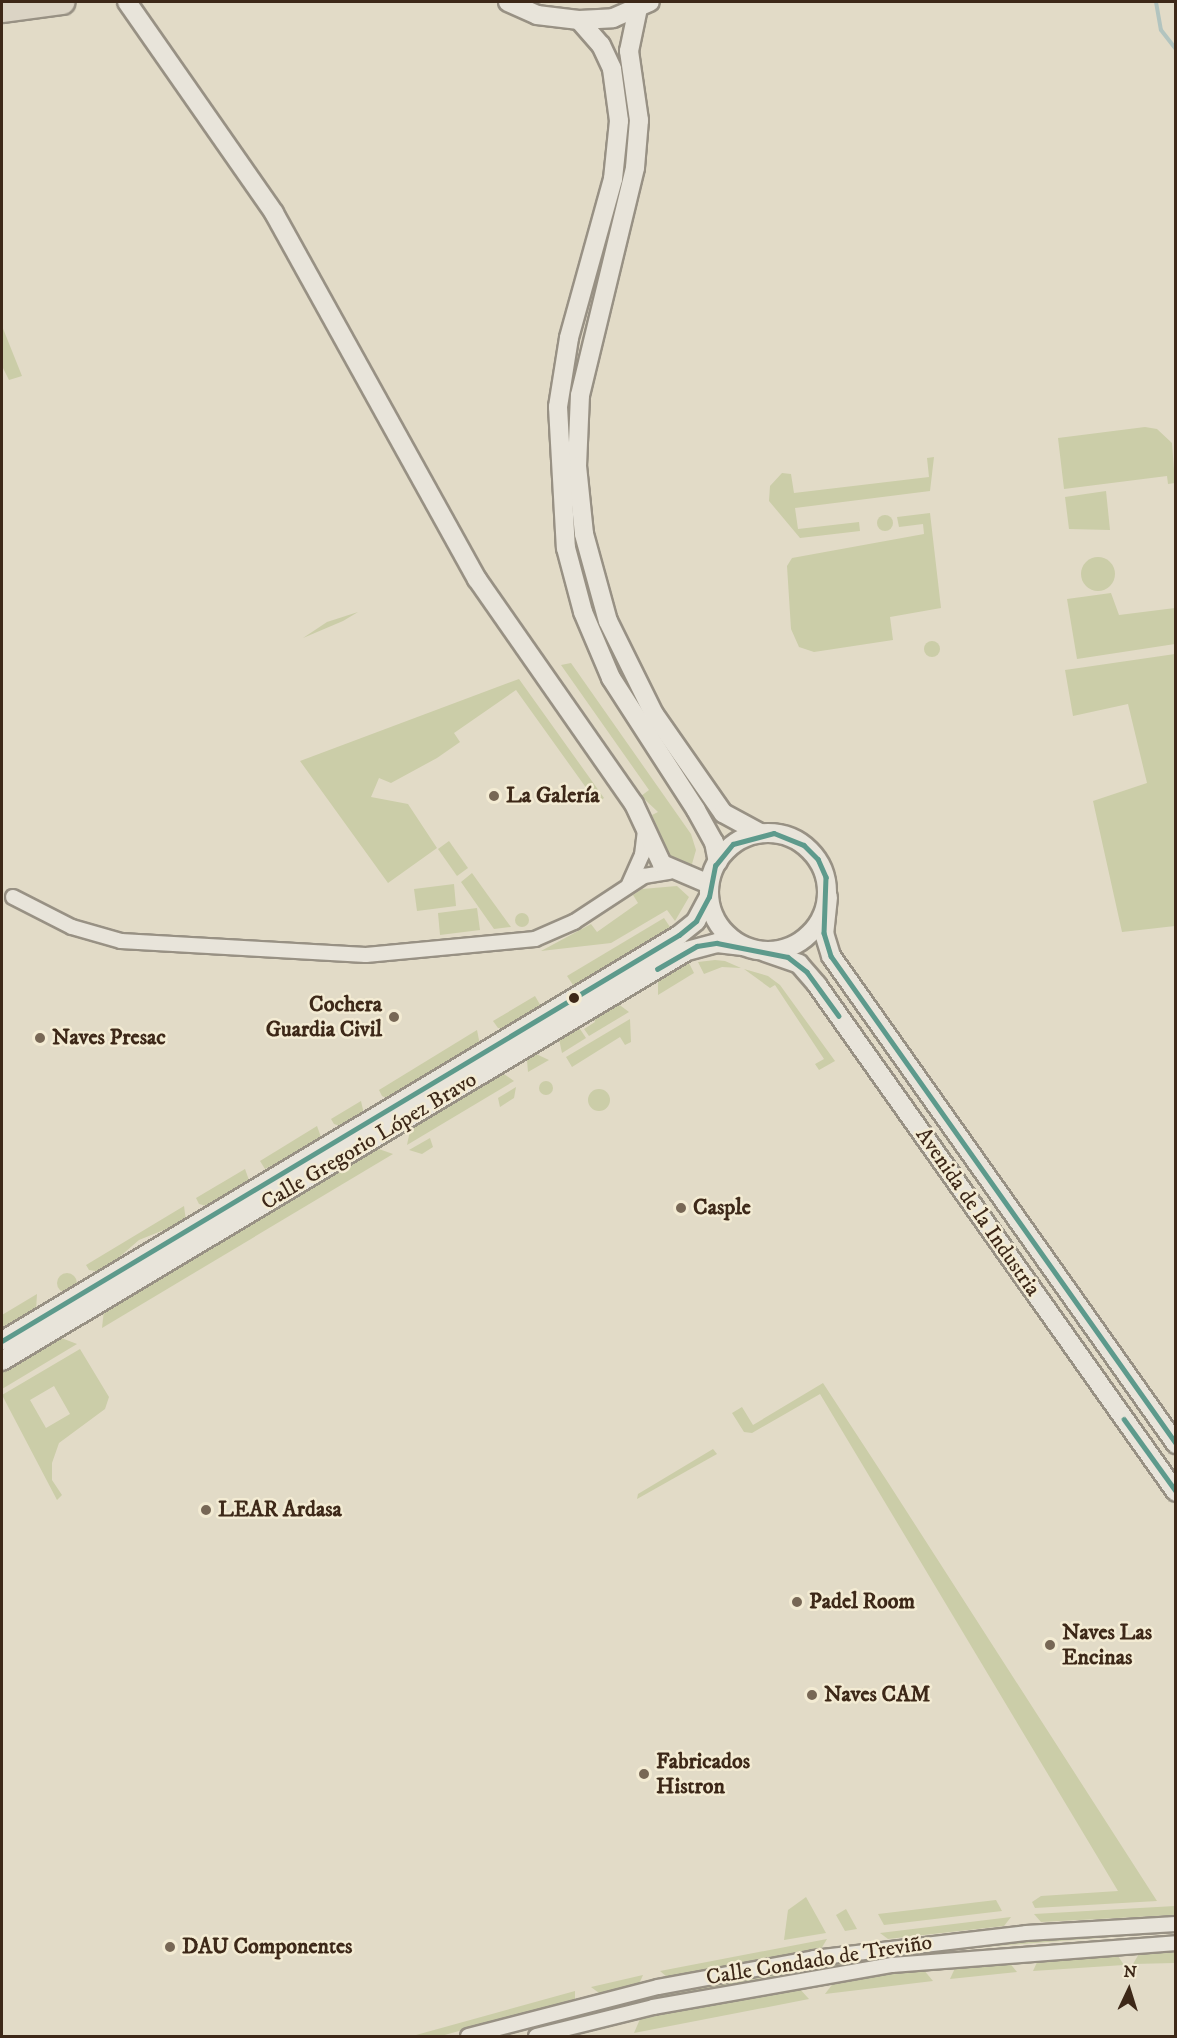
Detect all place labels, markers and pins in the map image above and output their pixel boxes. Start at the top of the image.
place label: La Galería [506,783,599,809]
marker: La Galería [487,789,501,803]
place label: Cochera Guardia Civil [266,991,382,1042]
unlabelled marker [568,992,580,1004]
marker: Cochera Guardia Civil [387,1010,401,1024]
place label: Naves Presac [52,1025,166,1051]
marker: Naves Presac [33,1031,47,1045]
place label: Casple [693,1195,751,1221]
marker: Casple [674,1201,688,1215]
place label: LEAR Ardasa [218,1497,342,1523]
marker: LEAR Ardasa [199,1503,213,1517]
place label: Padel Room [809,1589,915,1615]
marker: Padel Room [790,1595,804,1609]
place label: Naves Las Encinas [1062,1619,1152,1670]
marker: Naves Las Encinas [1043,1638,1057,1652]
place label: Naves CAM [824,1682,930,1708]
marker: Naves CAM [805,1688,819,1702]
place label: Fabricados Histron [656,1748,750,1800]
marker: Fabricados Histron [637,1767,651,1781]
place label: DAU Componentes [182,1934,352,1960]
marker: DAU Componentes [163,1940,177,1954]

